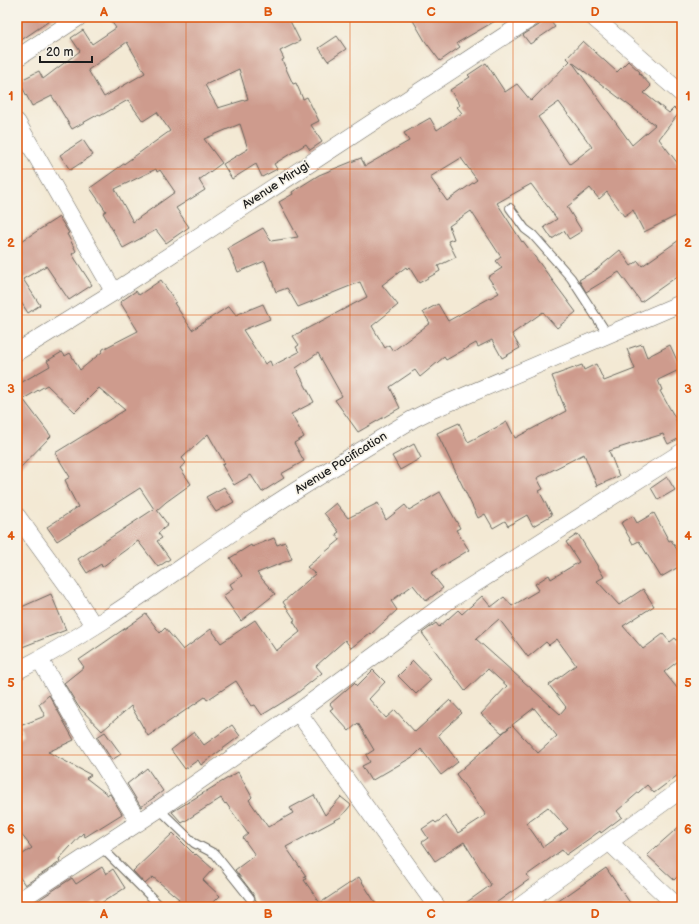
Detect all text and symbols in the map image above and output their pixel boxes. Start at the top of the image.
text: A [99,4,108,20]
text: B [263,4,273,20]
text: C [426,4,436,20]
text: D [590,4,600,20]
scale bar [40,38,92,64]
text: 20 m [46,45,73,60]
text: 1 [8,88,14,104]
text: 1 [685,88,691,104]
street label: Avenue Mirugi [239,158,313,212]
text: 2 [7,235,15,251]
text: 2 [684,235,692,251]
text: 3 [7,381,15,397]
text: 3 [684,381,692,397]
street label: Avenue Pacification [292,429,390,497]
text: 4 [7,528,15,544]
text: 4 [684,528,692,544]
text: 5 [7,675,15,691]
text: 5 [684,675,692,691]
text: 6 [7,821,15,837]
text: 6 [684,821,692,837]
text: A [99,906,108,922]
text: B [263,906,273,922]
text: C [426,906,436,922]
text: D [590,906,600,922]

